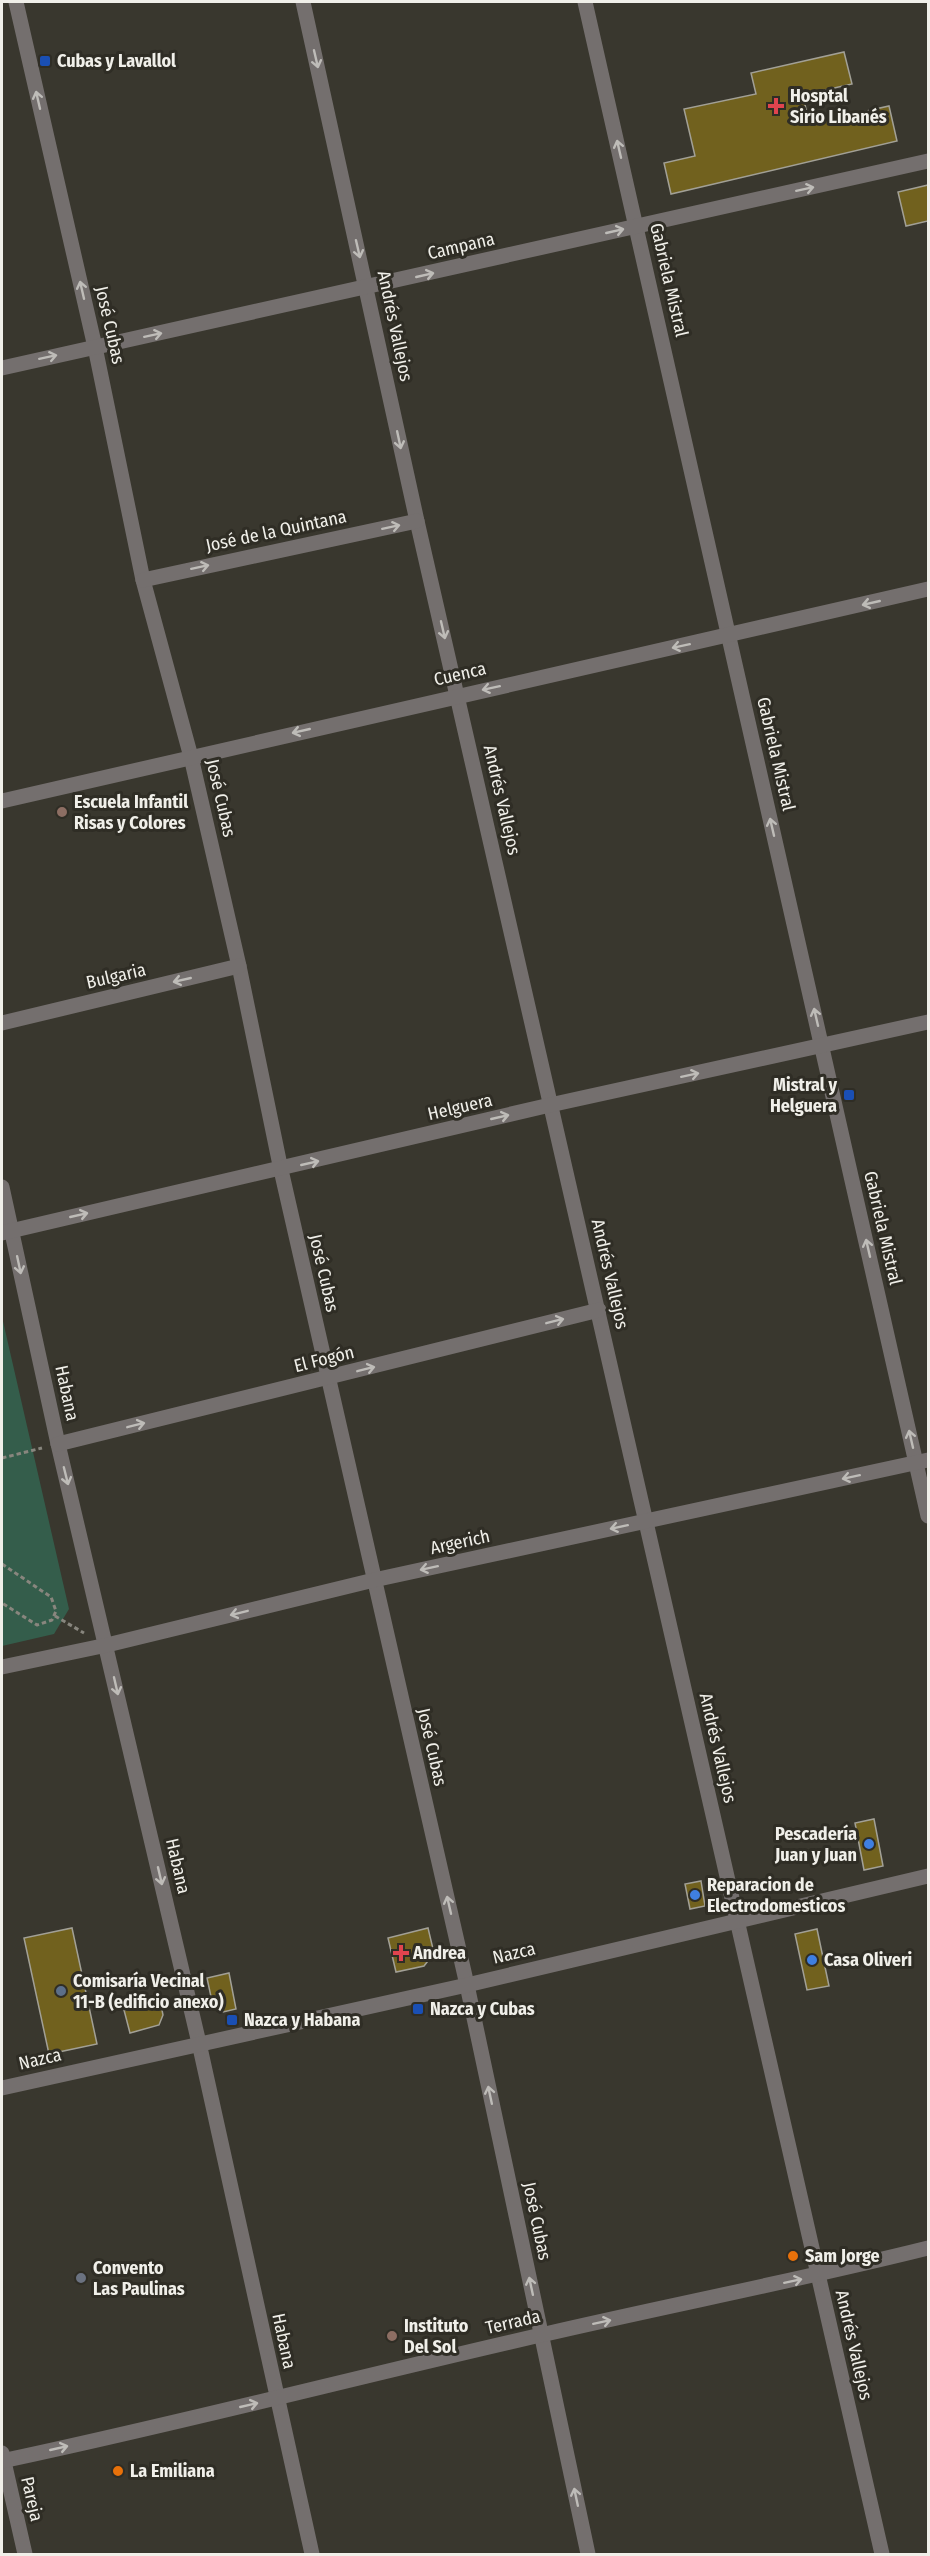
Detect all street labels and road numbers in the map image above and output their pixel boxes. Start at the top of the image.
street label: Gabriela Mistral [645,221,693,339]
street label: Campana [425,228,497,264]
street label: Andrés Vallejos [373,269,417,384]
street label: José Cubas [90,284,130,366]
street label: José de la Quintana [204,505,349,557]
street label: Cuenca [432,657,488,691]
street label: Gabriela Mistral [752,695,800,813]
street label: Andrés Vallejos [479,743,525,857]
street label: José Cubas [201,757,241,839]
street label: Bulgaria [84,958,148,994]
street label: Helguera [426,1089,495,1125]
street label: Gabriela Mistral [859,1169,907,1287]
street label: Andrés Vallejos [587,1217,633,1331]
street label: José Cubas [304,1232,344,1314]
street label: El Fogón [292,1341,356,1377]
street label: Habana [50,1363,84,1423]
street label: Argerich [428,1525,492,1559]
street label: Andrés Vallejos [695,1691,741,1805]
street label: José Cubas [412,1706,452,1788]
street label: Habana [161,1836,195,1896]
street label: Nazca [491,1937,538,1969]
street label: Nazca [17,2043,64,2075]
street label: José Cubas [518,2180,556,2262]
street label: Andrés Vallejos [831,2288,877,2402]
street label: Terrada [483,2305,543,2339]
street label: Habana [267,2311,301,2371]
street label: Pareja [16,2474,48,2524]

